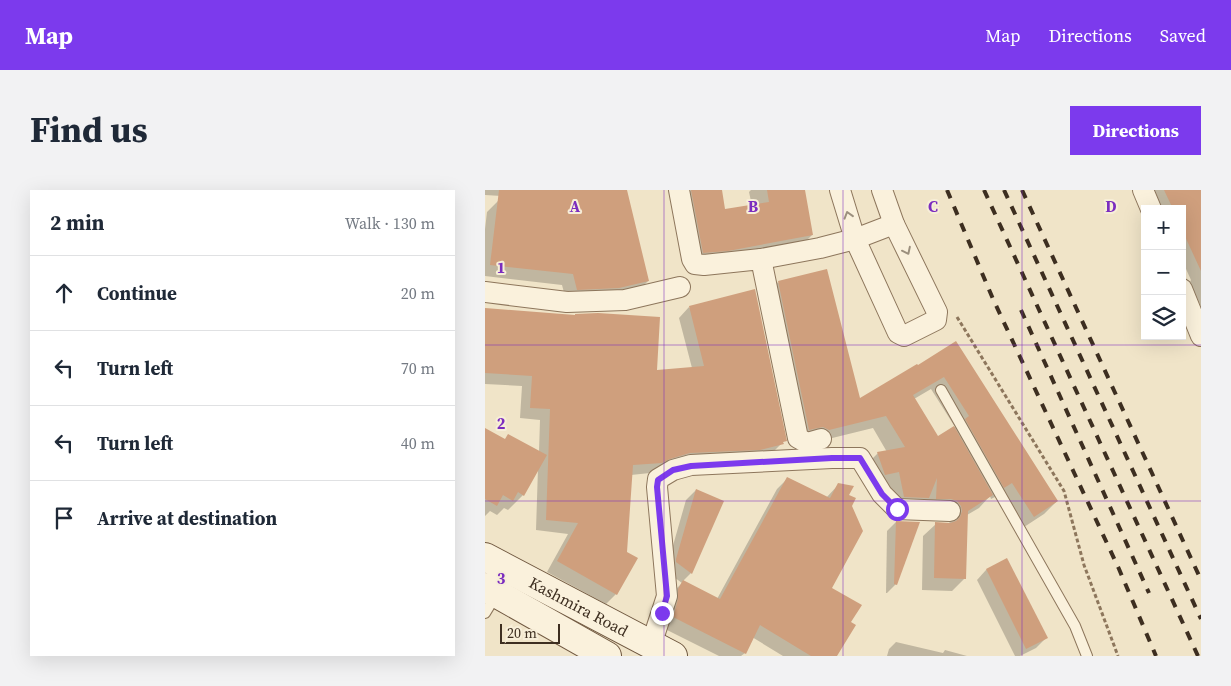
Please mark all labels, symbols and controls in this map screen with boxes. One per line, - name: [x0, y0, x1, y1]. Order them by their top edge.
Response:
- text: Map: [25, 19, 73, 52]
- text: Map: [985, 23, 1021, 48]
- text: Directions: [1049, 23, 1132, 48]
- text: Saved: [1160, 23, 1206, 48]
- text: Find us: [30, 106, 148, 154]
- button: Directions: [1070, 106, 1201, 155]
- text: A: [570, 195, 581, 217]
- text: B: [748, 195, 759, 217]
- text: C: [928, 195, 938, 217]
- text: D: [1105, 195, 1117, 217]
- map controls: [1141, 205, 1186, 340]
- button: +: [1141, 205, 1186, 250]
- text: 2 min: [50, 208, 105, 237]
- one-way arrow: [843, 211, 853, 219]
- text: Walk · 130 m: [345, 212, 435, 234]
- one-way arrow: [901, 246, 911, 255]
- button: −: [1141, 250, 1186, 295]
- text: 1: [497, 256, 505, 278]
- icon: ahead: [50, 279, 78, 307]
- text: Continue: [97, 280, 177, 306]
- text: 20 m: [401, 282, 435, 304]
- button: layers: [1141, 295, 1186, 340]
- icon: left: [50, 354, 78, 382]
- text: Turn left: [97, 355, 173, 381]
- text: 70 m: [401, 357, 435, 379]
- text: 2: [497, 412, 506, 434]
- icon: left: [50, 429, 78, 457]
- text: Turn left: [97, 430, 173, 456]
- text: 40 m: [401, 432, 435, 454]
- route start: [886, 498, 909, 521]
- icon: arrive: [50, 504, 78, 532]
- text: Arrive at destination: [97, 505, 277, 531]
- text: 3: [497, 567, 506, 589]
- street label: Kashmira Road: [525, 571, 632, 642]
- route end: [651, 602, 674, 625]
- scale bar: [500, 621, 560, 644]
- text: 20 m: [507, 623, 537, 643]

